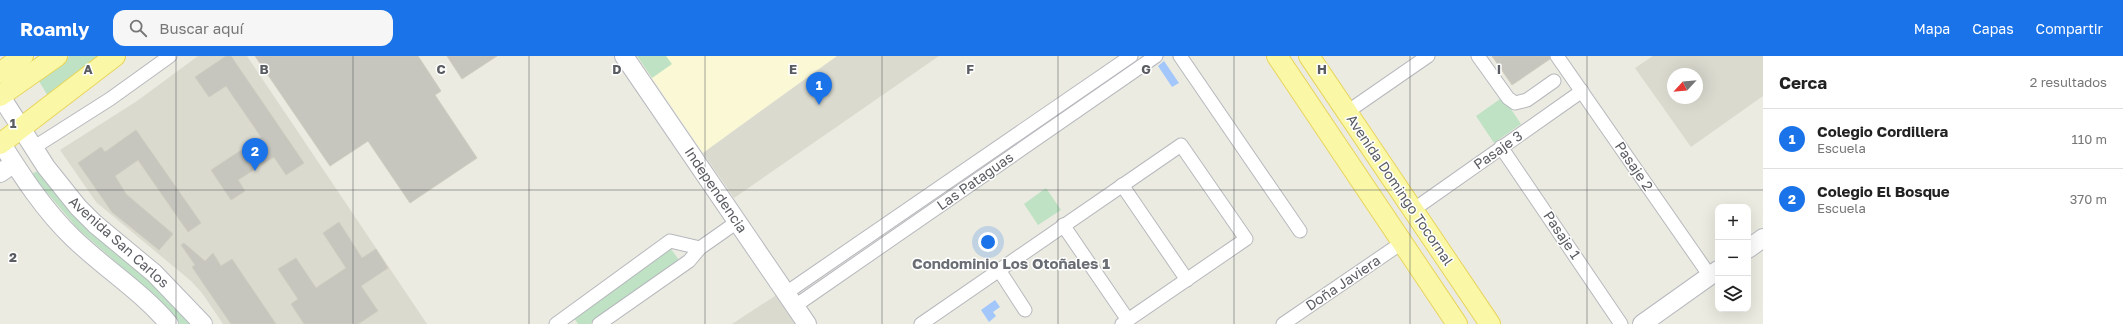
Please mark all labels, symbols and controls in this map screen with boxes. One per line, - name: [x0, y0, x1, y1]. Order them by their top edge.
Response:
- search box: [113, 10, 393, 46]
- text: Roamly: [20, 17, 89, 40]
- icon: search: [127, 17, 149, 39]
- text: Buscar aquí: [159, 19, 243, 37]
- text: Mapa: [1914, 20, 1950, 37]
- text: Capas: [1972, 20, 2014, 37]
- text: Compartir: [2036, 20, 2103, 37]
- text: A: [83, 61, 93, 77]
- text: B: [259, 61, 269, 77]
- text: C: [436, 61, 446, 77]
- text: D: [612, 61, 622, 77]
- text: E: [789, 61, 797, 77]
- text: F: [966, 61, 974, 77]
- text: G: [1141, 61, 1151, 77]
- text: H: [1317, 61, 1327, 77]
- text: I: [1497, 61, 1501, 77]
- north arrow: [1667, 68, 1703, 104]
- pin: 1: [806, 72, 832, 105]
- text: Cerca: [1779, 72, 1827, 93]
- text: 2 resultados: [2030, 74, 2107, 90]
- street label: Avenida Domingo Tocornal: [1343, 111, 1457, 268]
- text: 1: [10, 115, 17, 131]
- text: Colegio Cordillera: [1817, 122, 1948, 140]
- street label: Pasaje 3: [1470, 127, 1525, 173]
- text: 1: [1789, 131, 1795, 147]
- text: 110 m: [2072, 131, 2107, 147]
- pin: 2: [242, 138, 268, 171]
- street label: Pasaje 2: [1612, 138, 1657, 194]
- text: Escuela: [1817, 140, 1866, 156]
- street label: Independencia: [681, 144, 751, 236]
- street label: Las Pataguas: [933, 148, 1016, 213]
- text: Colegio El Bosque: [1817, 182, 1950, 200]
- text: 2: [1788, 191, 1796, 207]
- text: 370 m: [2070, 191, 2107, 207]
- street label: Avenida San Carlos: [66, 192, 173, 291]
- text: Escuela: [1817, 200, 1866, 216]
- map controls: [1715, 204, 1751, 312]
- button: +: [1715, 204, 1751, 240]
- street label: Pasaje 1: [1540, 207, 1585, 262]
- your location: [978, 232, 998, 252]
- button: −: [1715, 240, 1751, 276]
- text: 2: [9, 249, 17, 265]
- street label: Doña Javiera: [1302, 251, 1383, 314]
- district label: Condominio Los Otoñales 1: [912, 254, 1110, 272]
- button: layers: [1715, 276, 1751, 312]

